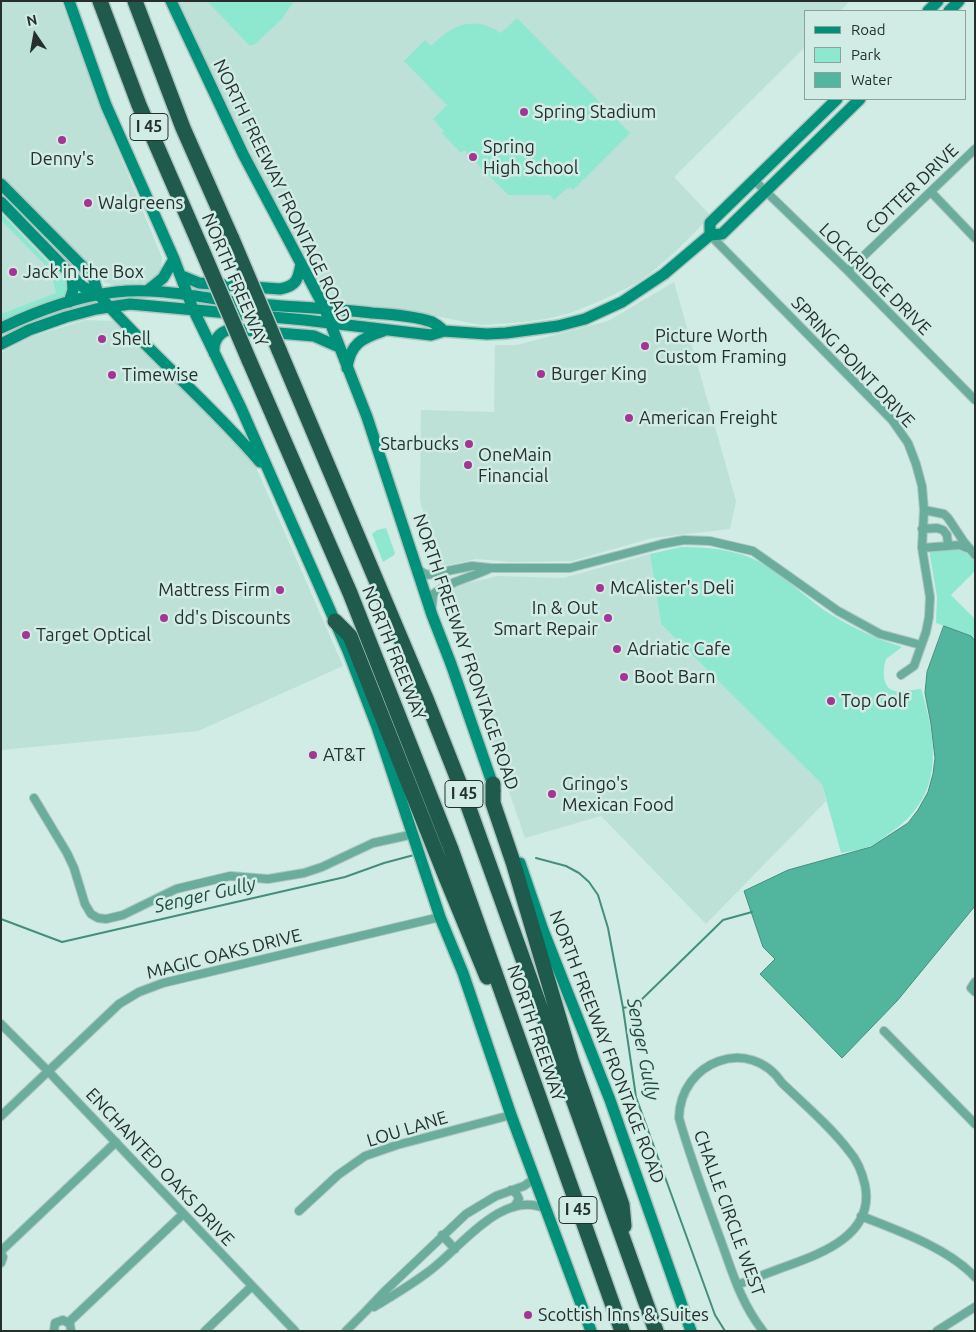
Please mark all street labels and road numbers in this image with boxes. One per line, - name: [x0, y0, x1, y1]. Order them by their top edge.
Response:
- street label: NORTH FREEWAY FRONTAGE ROAD: [209, 56, 355, 326]
- road number: I 45: [130, 114, 168, 140]
- street label: COTTER DRIVE: [861, 139, 963, 239]
- street label: NORTH FREEWAY: [197, 210, 273, 350]
- street label: LOCKRIDGE DRIVE: [815, 219, 935, 339]
- street label: SPRING POINT DRIVE: [787, 292, 919, 432]
- street label: NORTH FREEWAY FRONTAGE ROAD: [408, 511, 524, 793]
- street label: NORTH FREEWAY: [357, 583, 431, 723]
- road number: I 45: [445, 781, 483, 808]
- street label: NORTH FREEWAY FRONTAGE ROAD: [545, 907, 669, 1187]
- street label: MAGIC OAKS DRIVE: [144, 924, 304, 984]
- street label: NORTH FREEWAY: [503, 962, 569, 1104]
- street label: ENCHANTED OAKS DRIVE: [81, 1084, 239, 1250]
- street label: LOU LANE: [364, 1106, 450, 1152]
- street label: CHALLE CIRCLE WEST: [689, 1127, 769, 1299]
- road number: I 45: [559, 1196, 597, 1224]

